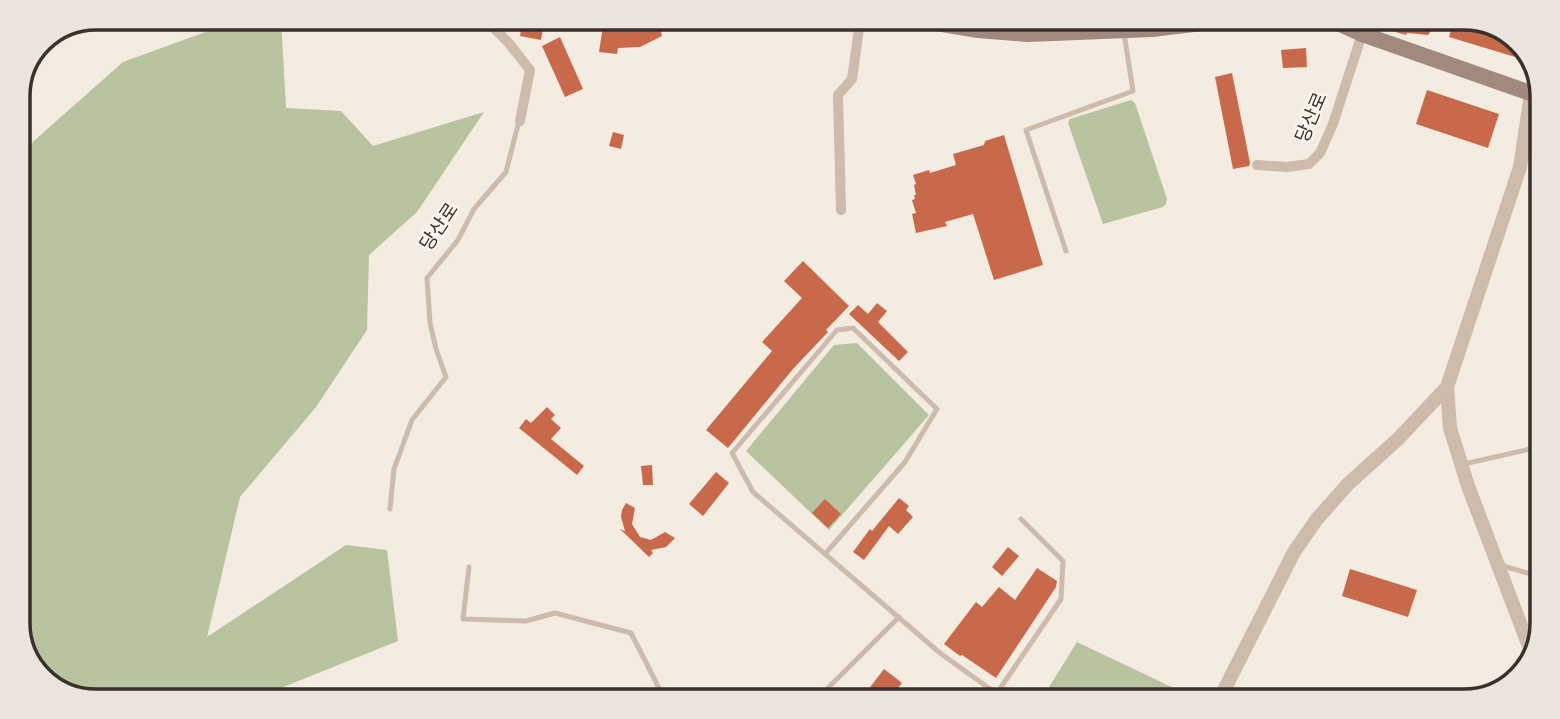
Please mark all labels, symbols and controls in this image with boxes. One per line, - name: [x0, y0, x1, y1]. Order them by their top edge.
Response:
- street label: 당산로: [1286, 87, 1334, 147]
- street label: 당산로: [411, 196, 465, 256]

